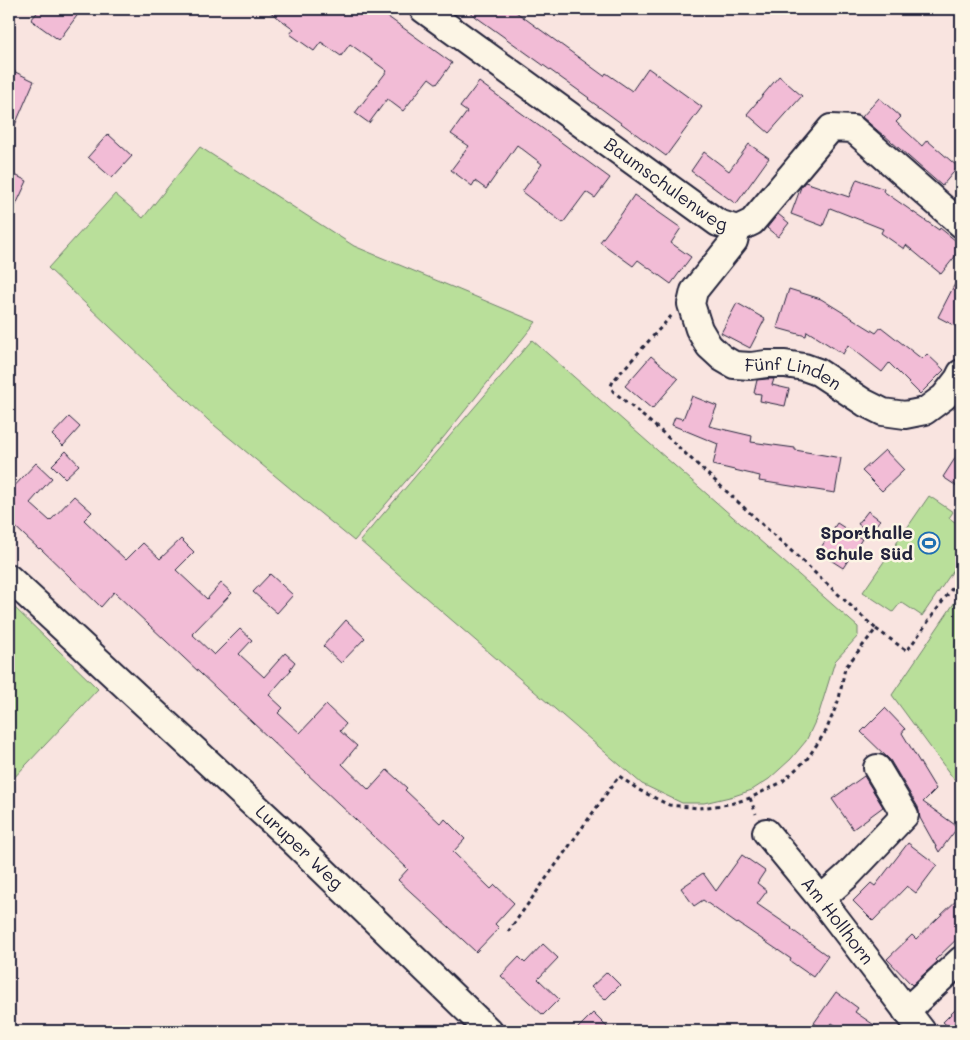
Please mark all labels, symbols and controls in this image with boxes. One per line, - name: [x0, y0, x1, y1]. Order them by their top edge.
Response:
- street label: Baumschulenweg: [600, 131, 731, 236]
- street label: Fünf Linden: [744, 351, 846, 395]
- place label: Sporthalle Schule Süd: [815, 520, 913, 565]
- sports icon: Sporthalle Schule Süd: [917, 531, 941, 555]
- street label: Luruper Weg: [251, 799, 349, 894]
- street label: Am Hollhorn: [796, 871, 880, 969]

